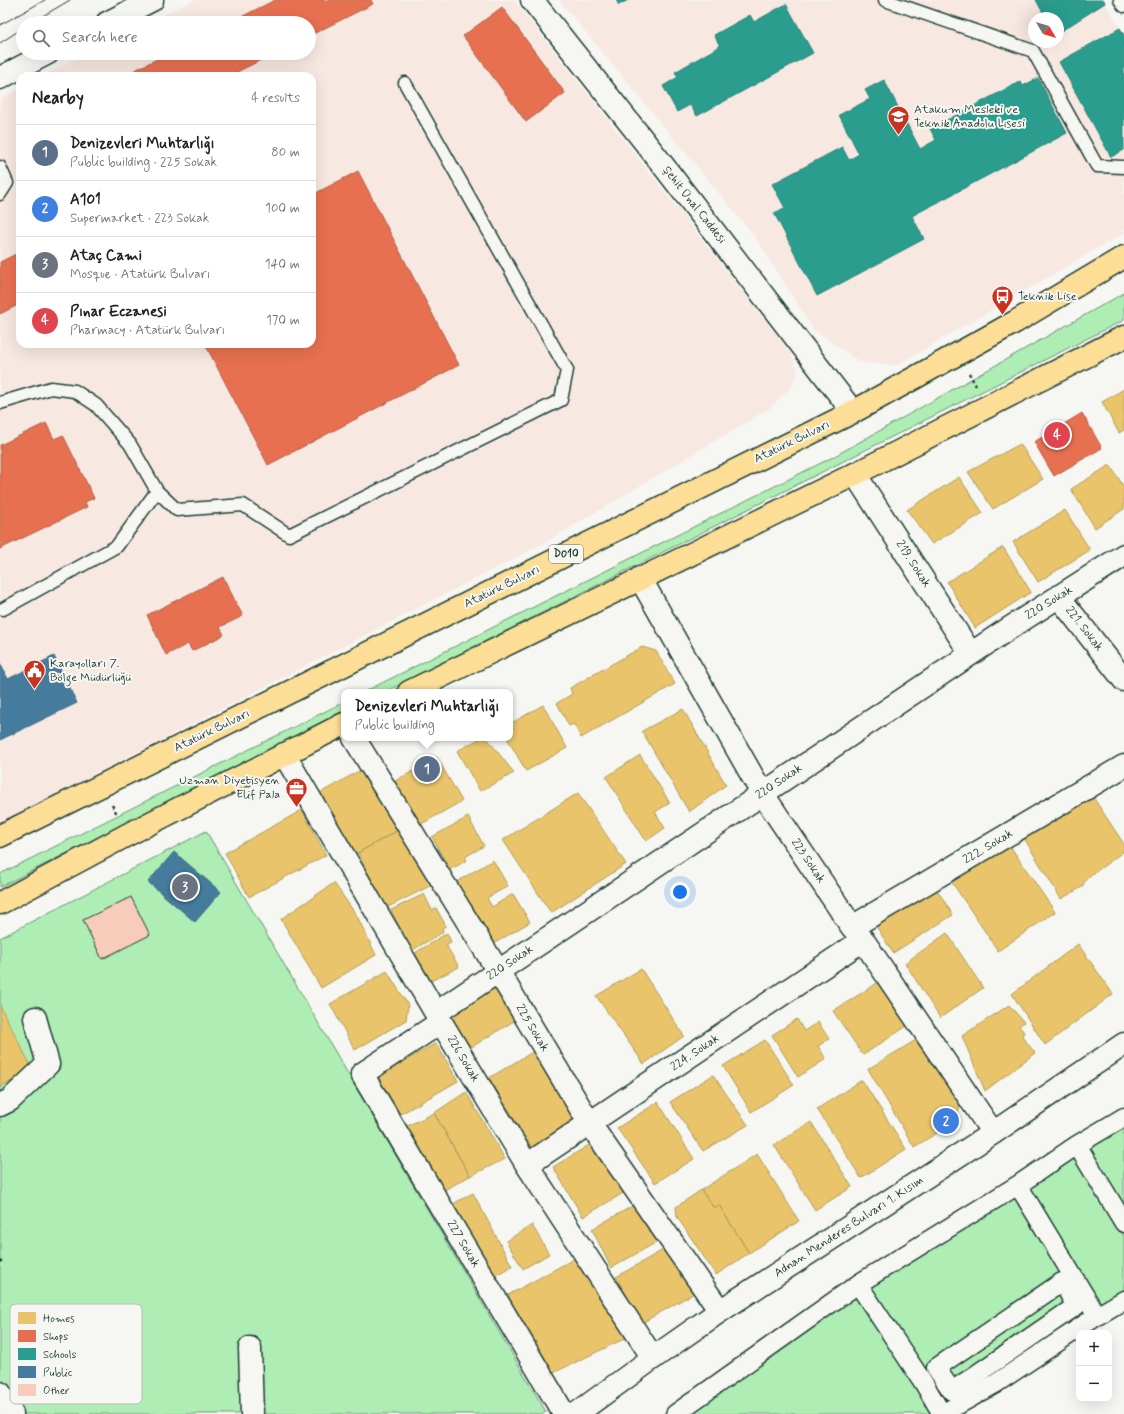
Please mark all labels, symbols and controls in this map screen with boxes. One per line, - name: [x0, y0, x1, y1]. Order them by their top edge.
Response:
- north arrow: [1028, 12, 1064, 48]
- search box: [16, 16, 316, 60]
- icon: search: [30, 27, 52, 49]
- text: Search here: [62, 28, 138, 48]
- text: Nearby: [32, 87, 84, 109]
- text: 4 results: [251, 90, 300, 107]
- place label: Atakum Mesleki ve Teknik Anadolu Lisesi: [914, 102, 1025, 132]
- school or university icon: Atakum Mesleki ve Teknik Anadolu Lisesi: [886, 104, 912, 137]
- text: Denizevleri Muhtarlığı: [70, 134, 215, 154]
- text: 1: [42, 144, 48, 161]
- text: 80 m: [271, 144, 300, 161]
- text: Public building · 225 Sokak: [70, 154, 217, 171]
- street label: Şehit Ünal Caddesi: [659, 163, 730, 247]
- text: A101: [70, 190, 101, 210]
- text: 2: [42, 200, 48, 217]
- text: 100 m: [265, 200, 300, 217]
- text: Supermarket · 223 Sokak: [70, 210, 209, 227]
- text: Ataç Cami: [70, 246, 142, 266]
- text: 3: [42, 256, 48, 273]
- text: 140 m: [265, 256, 300, 273]
- text: Mosque · Atatürk Bulvarı: [70, 266, 210, 283]
- bus stop icon: Teknik Lise: [989, 284, 1015, 317]
- place label: Teknik Lise: [1018, 289, 1077, 305]
- text: Pınar Eczanesi: [70, 302, 167, 322]
- text: 4: [41, 312, 49, 329]
- text: 170 m: [266, 312, 300, 329]
- text: Pharmacy · Atatürk Bulvarı: [70, 322, 225, 339]
- street label: Atatürk Bulvarı: [751, 417, 833, 467]
- pin: 4: [1044, 420, 1070, 450]
- street label: 219. Sokak: [892, 537, 934, 591]
- road number: D010: [549, 545, 583, 563]
- street label: Atatürk Bulvarı: [461, 562, 543, 612]
- street label: 220 Sokak: [1022, 582, 1076, 624]
- street label: 221. Sokak: [1061, 603, 1107, 655]
- place label: Karayolları 7. Bölge Müdürlüğü: [50, 656, 132, 687]
- public building icon: Karayolları 7. Bölge Müdürlüğü: [22, 658, 48, 691]
- popup: [341, 689, 513, 741]
- text: Denizevleri Muhtarlığı: [355, 697, 499, 717]
- street label: Atatürk Bulvarı: [171, 706, 253, 756]
- text: Public building: [355, 717, 435, 734]
- pin: 1: [414, 754, 440, 784]
- street label: 220 Sokak: [753, 761, 805, 803]
- place label: Uzman Diyetisyen Elif Pala: [179, 773, 281, 803]
- office icon: Uzman Diyetisyen Elif Pala: [283, 775, 309, 808]
- street label: 222. Sokak: [960, 826, 1016, 868]
- street label: 223 Sokak: [787, 836, 829, 887]
- pin: 3: [172, 872, 198, 902]
- your location: [670, 882, 690, 902]
- street label: 220 Sokak: [484, 942, 536, 984]
- street label: 225 Sokak: [512, 1001, 552, 1055]
- street label: 224. Sokak: [668, 1031, 722, 1075]
- street label: 226 Sokak: [443, 1033, 483, 1085]
- pin: 2: [933, 1106, 959, 1136]
- street label: Adnan Menderes Bulvarı 1. Kısım: [771, 1173, 927, 1281]
- street label: 227 Sokak: [443, 1217, 483, 1271]
- legend: [10, 1304, 142, 1404]
- text: Homes: [43, 1312, 75, 1326]
- text: Shops: [43, 1330, 68, 1344]
- map controls: [1076, 1330, 1112, 1402]
- button: +: [1076, 1330, 1112, 1366]
- text: Schools: [43, 1348, 77, 1362]
- text: Public: [43, 1366, 73, 1380]
- button: −: [1076, 1366, 1112, 1402]
- text: Other: [43, 1384, 70, 1398]

